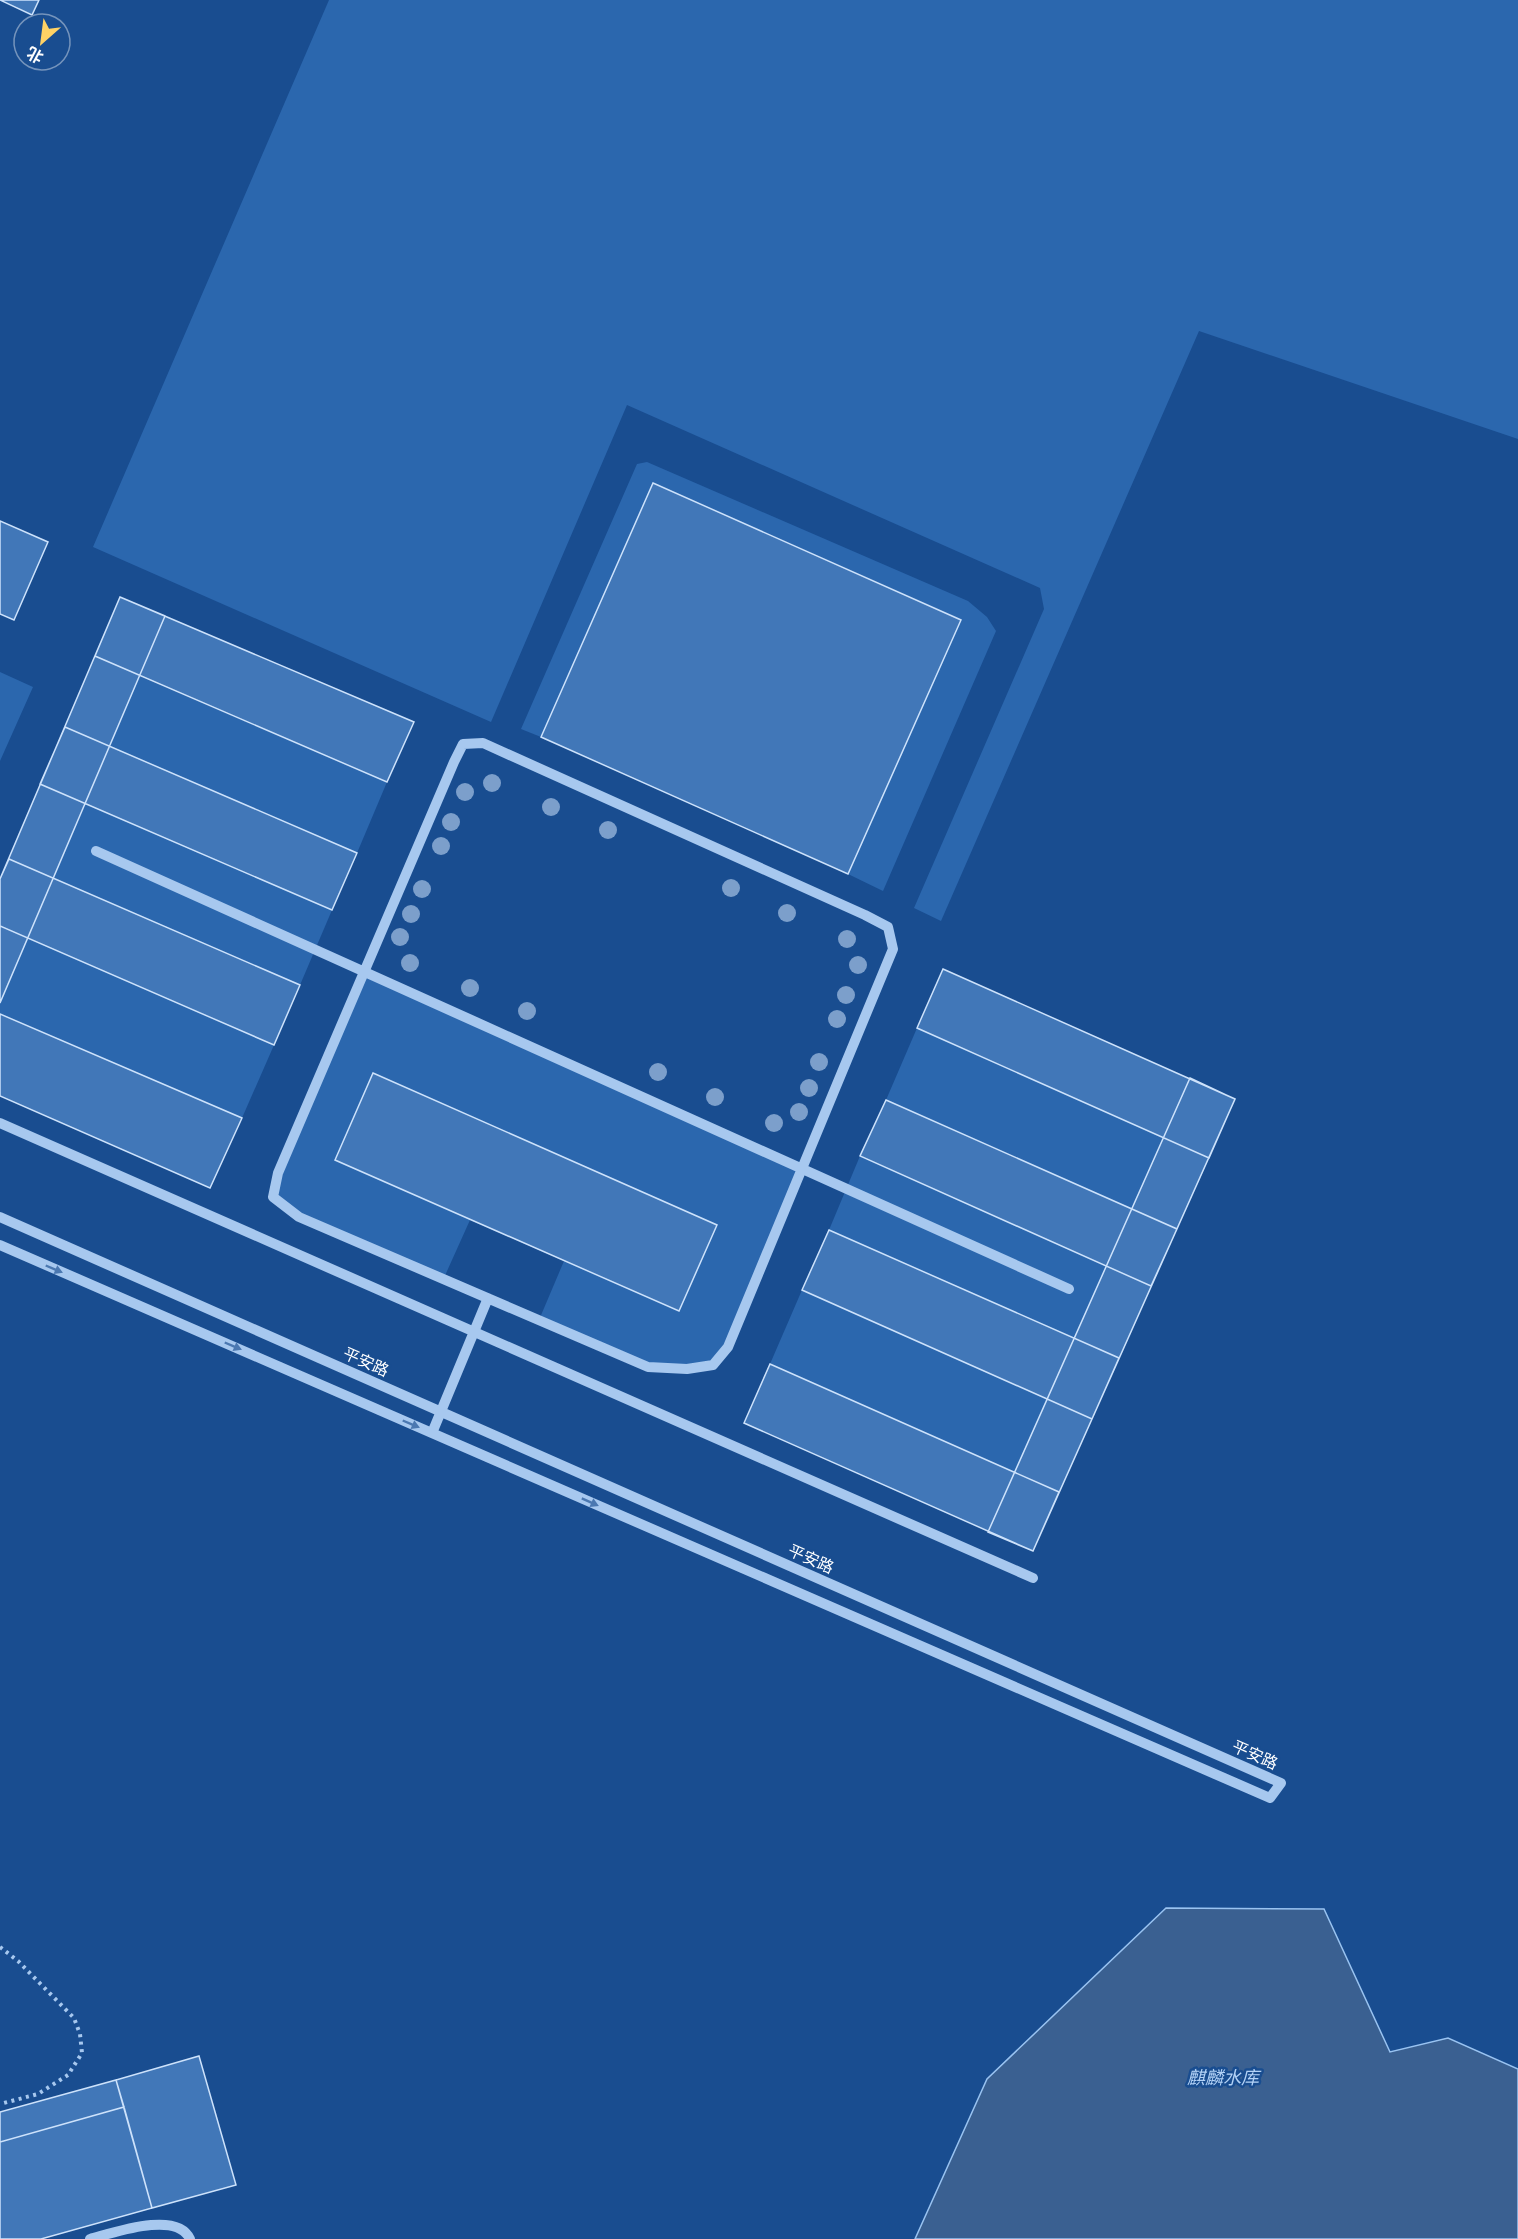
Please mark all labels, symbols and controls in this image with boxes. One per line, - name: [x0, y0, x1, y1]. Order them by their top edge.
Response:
- north arrow: [12, 12, 72, 72]
- text: 北: [24, 43, 47, 67]
- one-way arrow: [45, 1264, 63, 1274]
- one-way arrow: [224, 1342, 241, 1351]
- street label: 平安路: [340, 1344, 392, 1380]
- one-way arrow: [403, 1419, 421, 1429]
- one-way arrow: [582, 1497, 600, 1507]
- street label: 平安路: [785, 1541, 837, 1577]
- street label: 平安路: [1229, 1737, 1281, 1773]
- water label: 麒麟水库: [1187, 2067, 1262, 2088]

